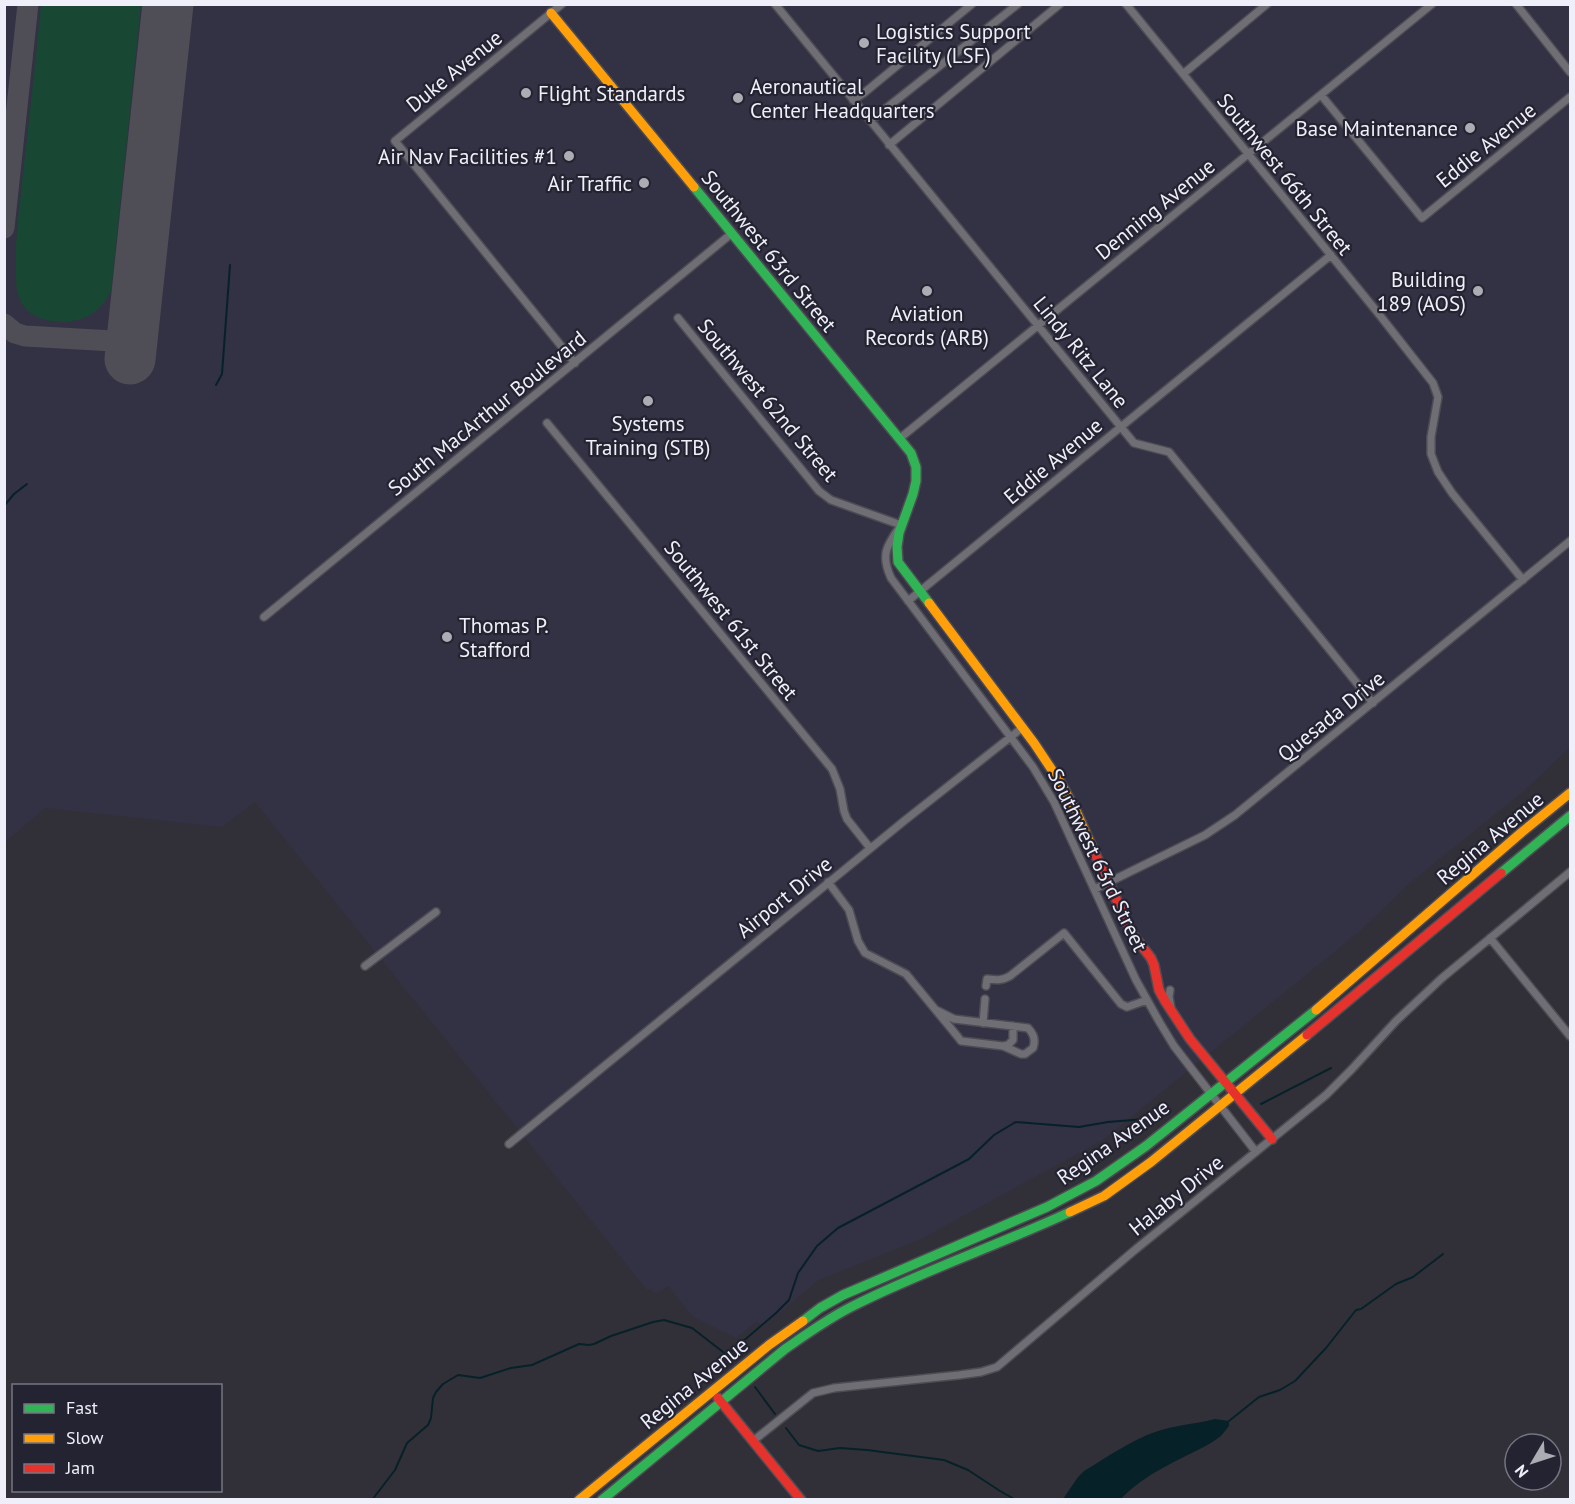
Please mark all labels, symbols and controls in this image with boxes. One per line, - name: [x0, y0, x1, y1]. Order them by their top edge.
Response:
- place label: Logistics Support Facility (LSF): [876, 18, 1031, 69]
- street label: Duke Avenue: [400, 24, 508, 118]
- marker: Logistics Support Facility (LSF): [857, 36, 871, 50]
- place label: Aeronautical Center Headquarters: [750, 73, 935, 124]
- place label: Flight Standards: [538, 80, 685, 107]
- marker: Flight Standards: [519, 86, 533, 100]
- street label: Southwest 66th Street: [1211, 88, 1359, 260]
- marker: Aeronautical Center Headquarters: [731, 91, 745, 105]
- street label: Eddie Avenue: [1431, 97, 1541, 193]
- place label: Base Maintenance: [1295, 115, 1458, 142]
- marker: Base Maintenance: [1463, 121, 1477, 135]
- place label: Air Nav Facilities #1: [378, 143, 557, 170]
- marker: Air Nav Facilities #1: [562, 149, 576, 163]
- street label: Denning Avenue: [1090, 152, 1220, 266]
- street label: Southwest 63rd Street: [695, 165, 843, 337]
- place label: Air Traffic: [547, 170, 632, 197]
- marker: Air Traffic: [637, 176, 651, 190]
- place label: Building 189 (AOS): [1377, 266, 1466, 317]
- marker: Aviation Records (ARB): [920, 284, 934, 298]
- marker: Building 189 (AOS): [1471, 284, 1485, 298]
- street label: Lindy Ritz Lane: [1028, 290, 1134, 414]
- place label: Aviation Records (ARB): [865, 300, 989, 351]
- street label: Southwest 62nd Street: [692, 313, 844, 487]
- street label: South MacArthur Boulevard: [382, 325, 592, 501]
- marker: Systems Training (STB): [641, 394, 655, 408]
- place label: Systems Training (STB): [586, 410, 710, 461]
- street label: Eddie Avenue: [998, 412, 1108, 510]
- street label: Southwest 61st Street: [658, 535, 804, 705]
- place label: Thomas P. Stafford: [459, 612, 549, 663]
- marker: Thomas P. Stafford: [440, 630, 454, 644]
- street label: Quesada Drive: [1272, 665, 1390, 767]
- street label: Southwest 63rd Street: [1042, 764, 1154, 956]
- street label: Regina Avenue: [1431, 785, 1549, 891]
- street label: Airport Drive: [731, 850, 837, 944]
- street label: Regina Avenue: [1051, 1093, 1175, 1191]
- street label: Halaby Drive: [1123, 1149, 1229, 1241]
- street label: Regina Avenue: [635, 1331, 753, 1435]
- legend: [12, 1384, 222, 1492]
- text: Fast: [66, 1396, 98, 1419]
- text: Slow: [66, 1426, 104, 1449]
- north arrow: [1503, 1432, 1563, 1492]
- text: Jam: [65, 1456, 95, 1479]
- text: N: [1510, 1461, 1532, 1482]

